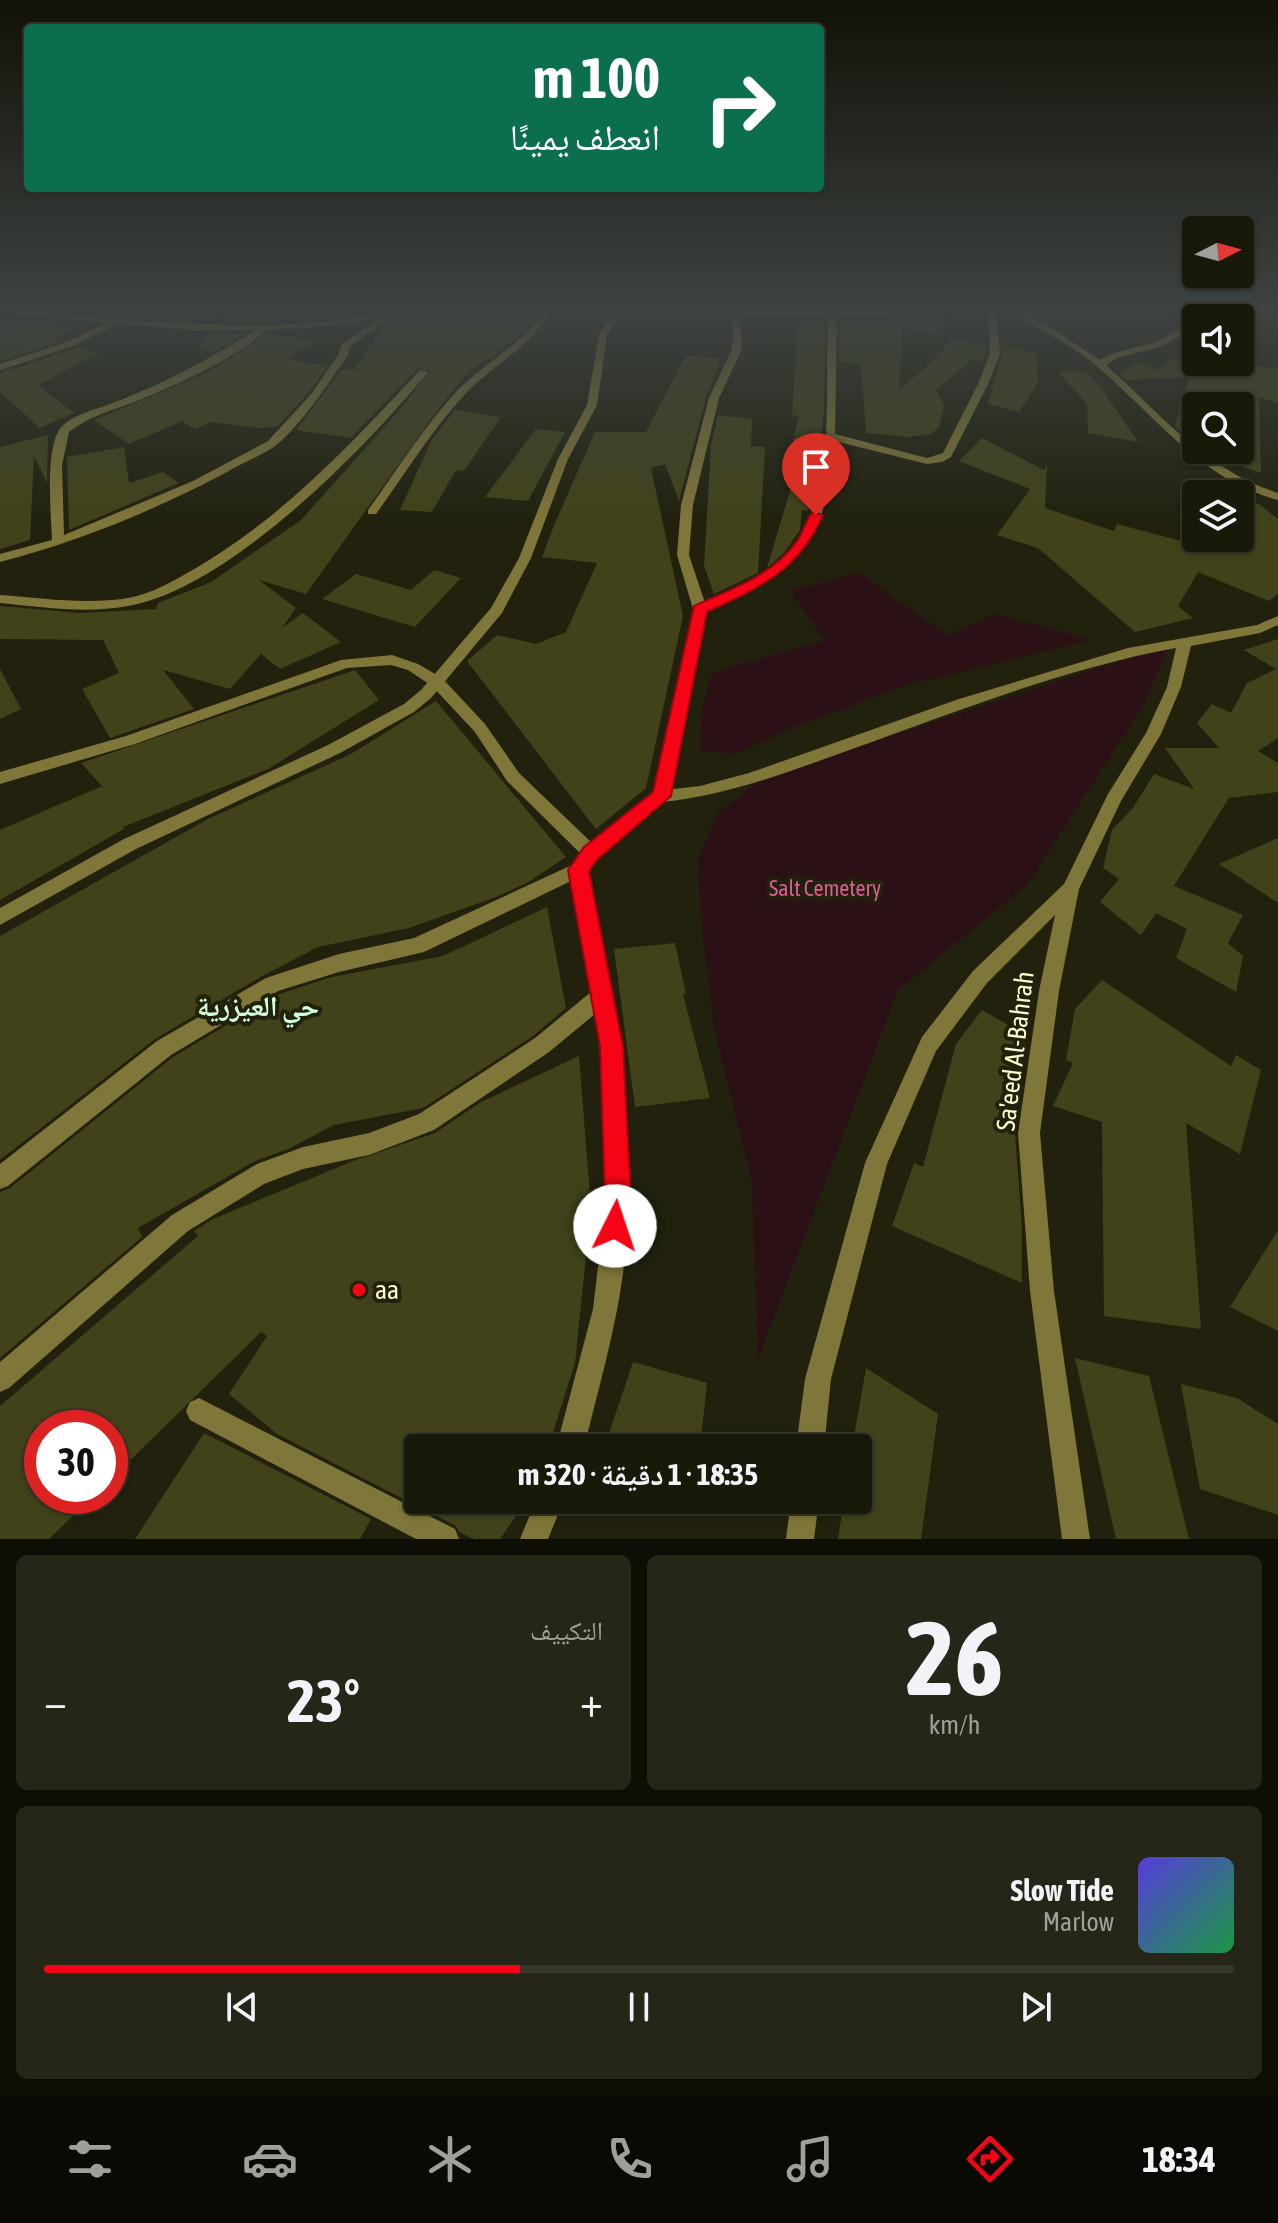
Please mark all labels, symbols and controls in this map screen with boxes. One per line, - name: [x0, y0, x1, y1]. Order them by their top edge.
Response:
- text: 100 m: [533, 46, 660, 110]
- icon: right: [688, 56, 792, 160]
- text: انعطف يمينًا: [510, 116, 660, 158]
- north arrow: [1182, 216, 1254, 288]
- map controls: [1182, 216, 1254, 552]
- button: sound: [1182, 304, 1254, 376]
- button: search: [1182, 392, 1254, 464]
- pin: [782, 433, 850, 515]
- icon: arrive: [794, 445, 838, 489]
- button: layers: [1182, 480, 1254, 552]
- park label: Salt Cemetery: [769, 875, 881, 901]
- street label: Sa'eed Al-Bahrah: [990, 970, 1040, 1132]
- district label: حي العيزرية: [197, 990, 319, 1029]
- position arrow: [573, 1184, 657, 1268]
- place label: aa: [375, 1275, 399, 1305]
- marker: aa: [350, 1281, 368, 1299]
- speed limit sign: 30: [24, 1410, 128, 1514]
- text: 18:35 · 1 دقيقة · 320 m: [518, 1457, 758, 1491]
- text: 26: [906, 1598, 1003, 1717]
- text: التكييف: [530, 1616, 603, 1646]
- text: 23°: [287, 1666, 360, 1735]
- text: −: [44, 1676, 67, 1726]
- text: +: [580, 1676, 603, 1726]
- text: km/h: [929, 1710, 980, 1740]
- text: Slow Tide: [1011, 1873, 1114, 1907]
- text: Marlow: [1043, 1907, 1114, 1937]
- icon: previous: [220, 1985, 264, 2029]
- icon: pause: [617, 1985, 661, 2029]
- icon: next: [1014, 1985, 1058, 2029]
- icon: filters: [62, 2131, 118, 2187]
- icon: car: [242, 2131, 298, 2187]
- icon: climate: [422, 2131, 478, 2187]
- icon: phone: [602, 2131, 658, 2187]
- icon: music: [782, 2131, 838, 2187]
- icon: directions: [962, 2131, 1018, 2187]
- text: 18:34: [1142, 2138, 1216, 2180]

